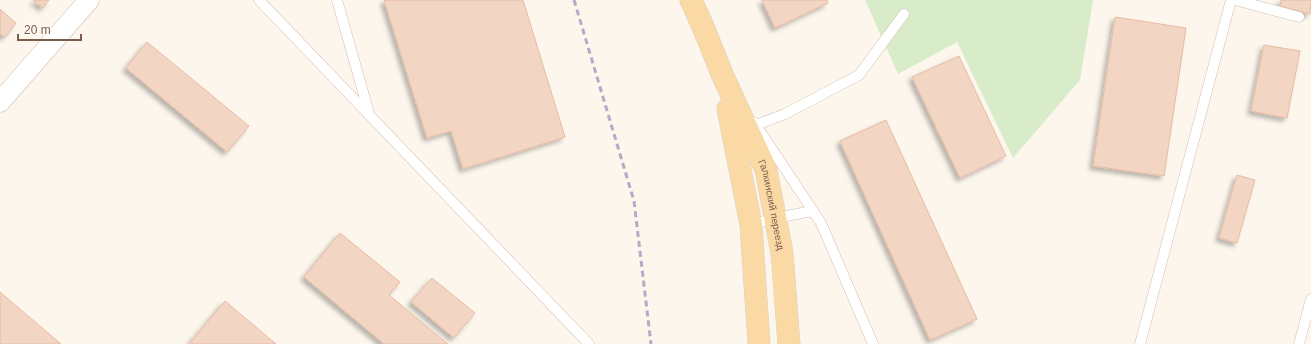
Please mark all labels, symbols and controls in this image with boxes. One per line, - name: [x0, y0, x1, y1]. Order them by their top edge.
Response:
- scale bar: [18, 16, 81, 42]
- text: 20 m: [24, 23, 51, 37]
- street label: Галкинский переезд: [756, 157, 787, 251]

